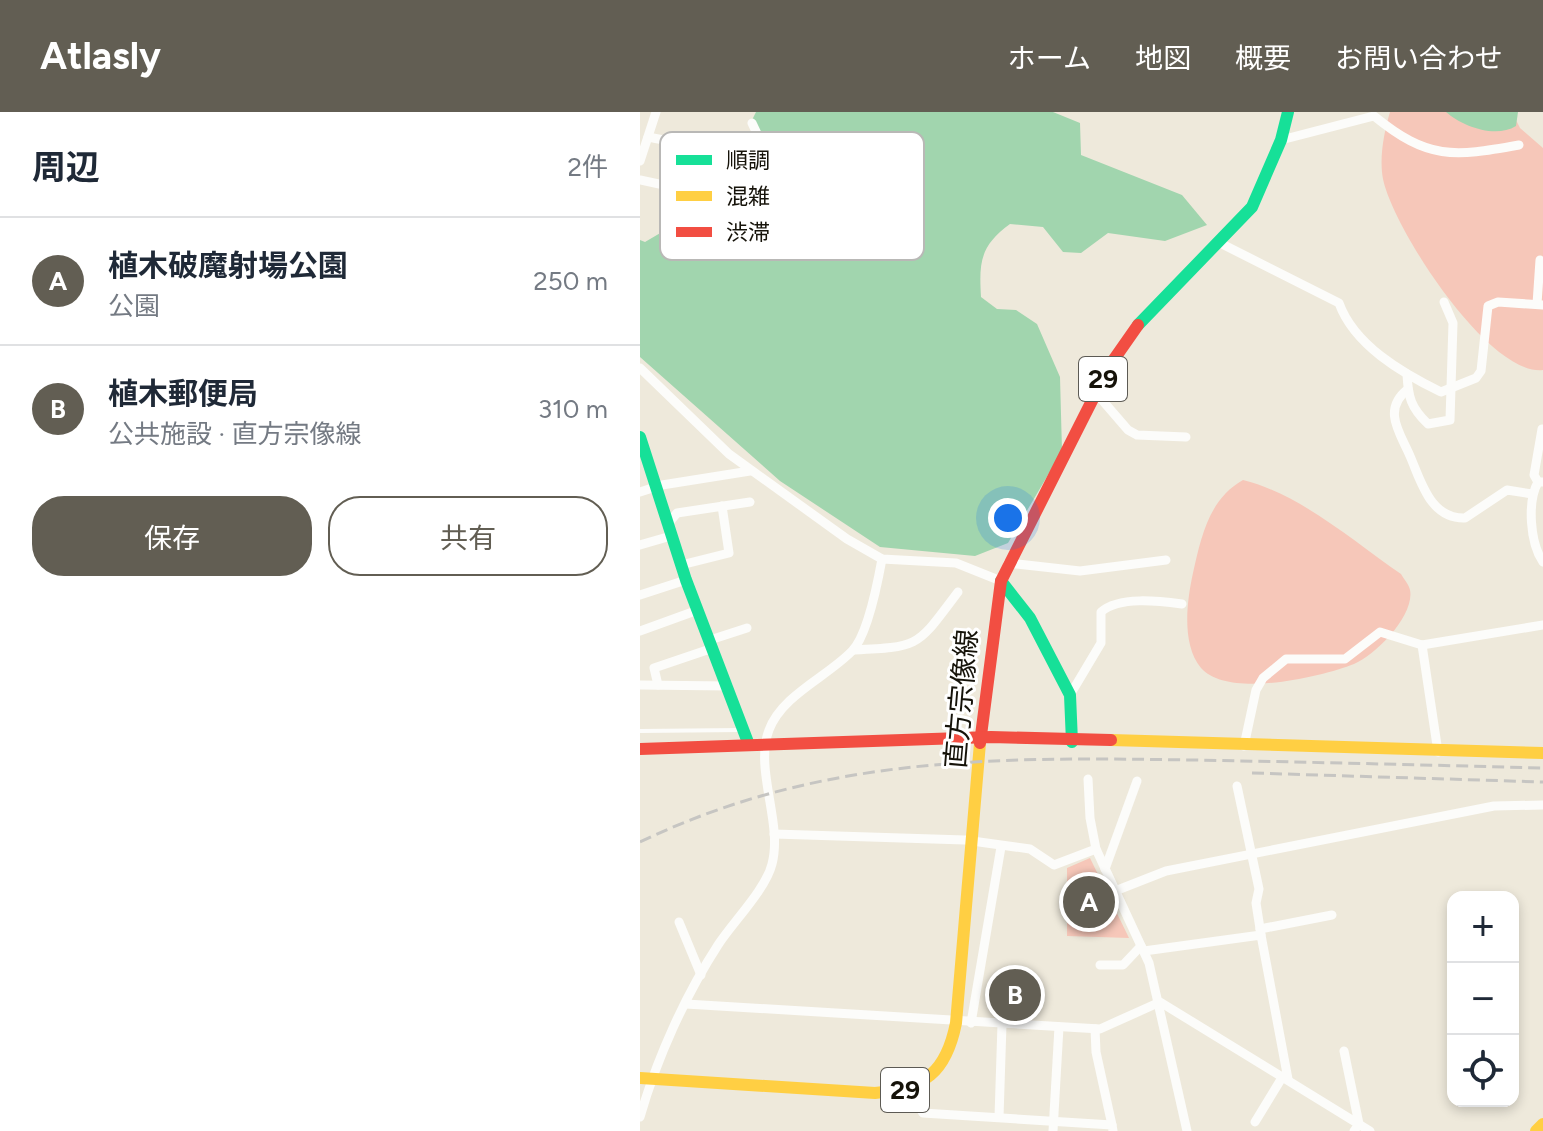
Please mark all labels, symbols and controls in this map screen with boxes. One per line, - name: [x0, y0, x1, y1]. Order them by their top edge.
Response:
- text: Atlasly: [40, 33, 161, 79]
- text: ホーム: [1008, 41, 1091, 75]
- text: 地図: [1135, 41, 1191, 75]
- text: 概要: [1235, 41, 1291, 75]
- text: お問い合わせ: [1335, 41, 1503, 75]
- legend: [660, 132, 924, 260]
- text: 周辺: [32, 147, 100, 188]
- text: 順調: [726, 147, 770, 174]
- text: 2件: [567, 151, 608, 183]
- text: 混雑: [726, 183, 770, 210]
- text: 渋滞: [726, 219, 770, 246]
- text: 植木破魔射場公園: [108, 247, 348, 284]
- text: A: [49, 265, 67, 297]
- text: 250 m: [533, 265, 608, 297]
- text: 公園: [108, 290, 160, 322]
- road number: 29: [1079, 357, 1127, 401]
- text: 植木郵便局: [108, 375, 258, 412]
- text: B: [50, 393, 66, 425]
- text: 310 m: [538, 393, 608, 425]
- text: 公共施設 · 直方宗像線: [108, 418, 361, 450]
- button: 保存: [32, 496, 312, 576]
- button: 共有: [328, 496, 608, 576]
- your location: [988, 498, 1028, 538]
- street label: 直方宗像線: [938, 628, 984, 770]
- pin: A: [1063, 872, 1115, 932]
- map controls: [1447, 891, 1519, 1107]
- button: +: [1447, 891, 1519, 963]
- button: −: [1447, 963, 1519, 1035]
- pin: B: [989, 965, 1041, 1025]
- button: locate: [1447, 1035, 1519, 1107]
- road number: 29: [881, 1068, 929, 1112]

